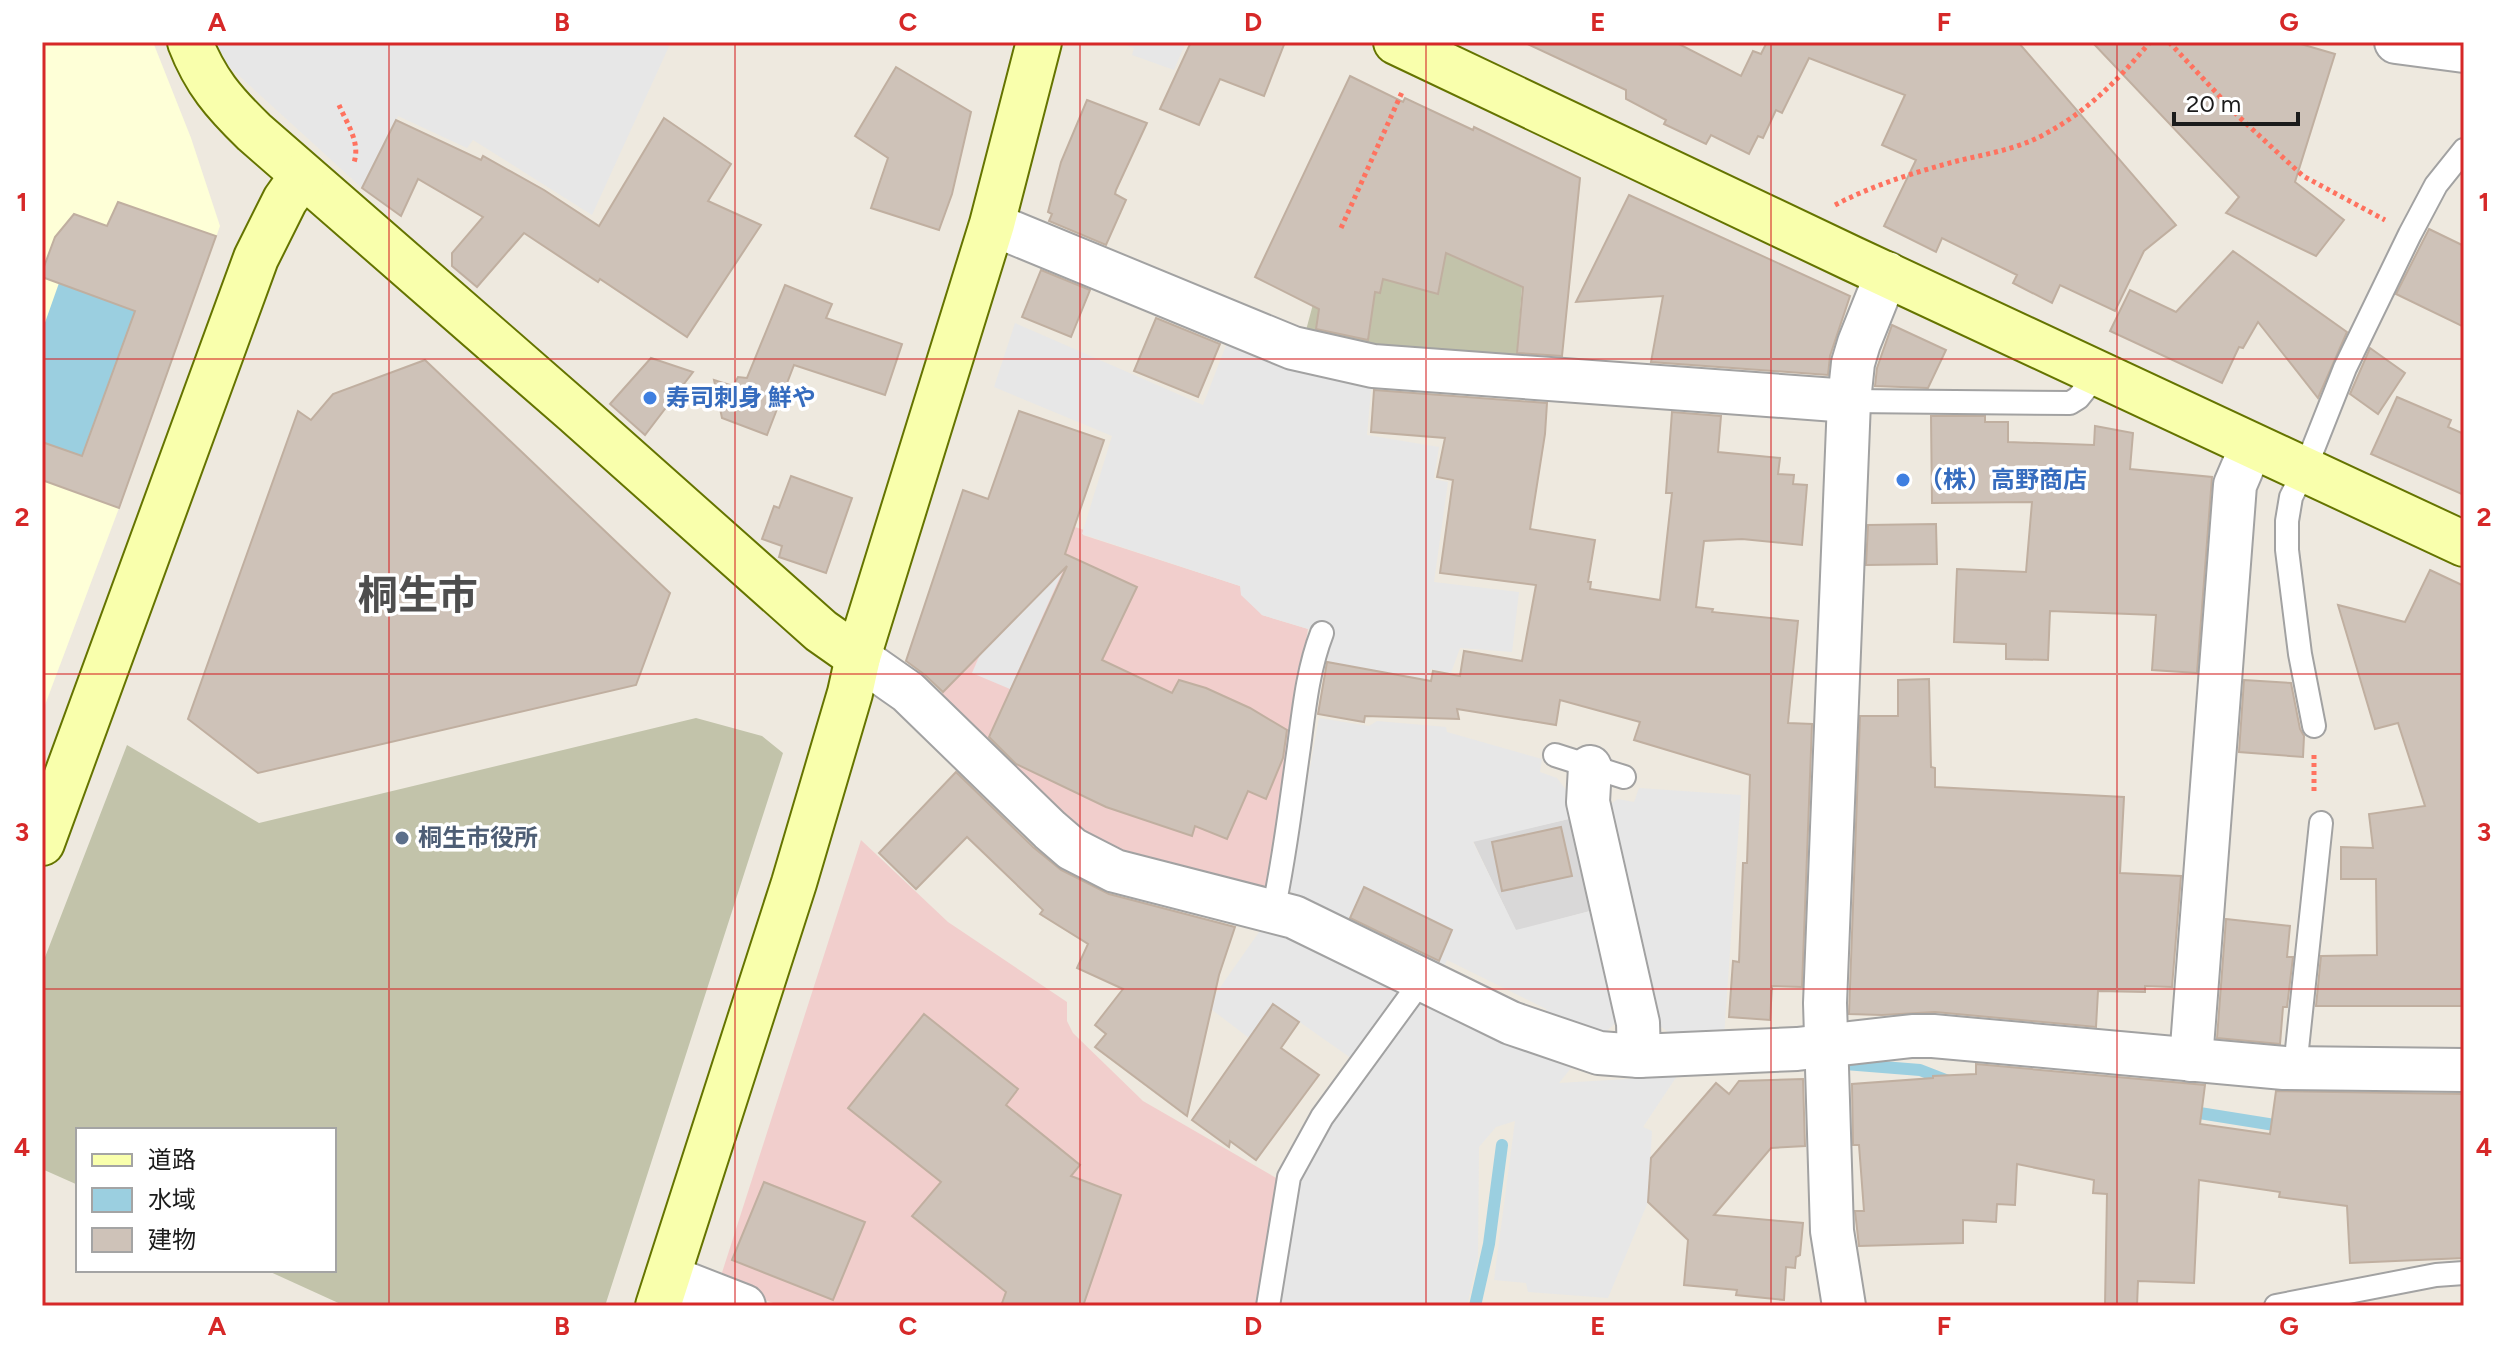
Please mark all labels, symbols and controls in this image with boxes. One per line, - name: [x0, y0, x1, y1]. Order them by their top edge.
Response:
- text: A: [208, 6, 227, 38]
- text: B: [554, 6, 570, 38]
- text: C: [899, 6, 918, 38]
- text: D: [1244, 6, 1262, 38]
- text: E: [1590, 6, 1606, 38]
- text: F: [1937, 6, 1951, 38]
- text: G: [2279, 6, 2299, 38]
- scale bar: [2174, 76, 2298, 126]
- text: 20 m: [2186, 89, 2241, 118]
- text: 1: [17, 186, 27, 218]
- text: 1: [2479, 186, 2489, 218]
- place label: 寿司刺身 鮮や: [666, 383, 816, 412]
- marker: 寿司刺身 鮮や: [641, 389, 659, 407]
- place label: （株）高野商店: [1919, 465, 2087, 494]
- marker: （株）高野商店: [1894, 471, 1912, 489]
- text: 2: [14, 501, 30, 533]
- text: 2: [2476, 501, 2492, 533]
- district label: 桐生市: [358, 571, 478, 619]
- text: 3: [15, 816, 29, 848]
- text: 3: [2477, 816, 2491, 848]
- place label: 桐生市役所: [418, 823, 538, 852]
- marker: 桐生市役所: [393, 829, 411, 847]
- legend: [76, 1128, 336, 1272]
- text: 4: [14, 1131, 30, 1163]
- text: 4: [2476, 1131, 2492, 1163]
- text: 道路: [148, 1145, 196, 1174]
- text: 水域: [148, 1185, 196, 1214]
- text: 建物: [148, 1225, 196, 1254]
- text: A: [208, 1310, 227, 1342]
- text: B: [554, 1310, 570, 1342]
- text: C: [899, 1310, 918, 1342]
- text: D: [1244, 1310, 1262, 1342]
- text: E: [1590, 1310, 1606, 1342]
- text: F: [1937, 1310, 1951, 1342]
- text: G: [2279, 1310, 2299, 1342]

